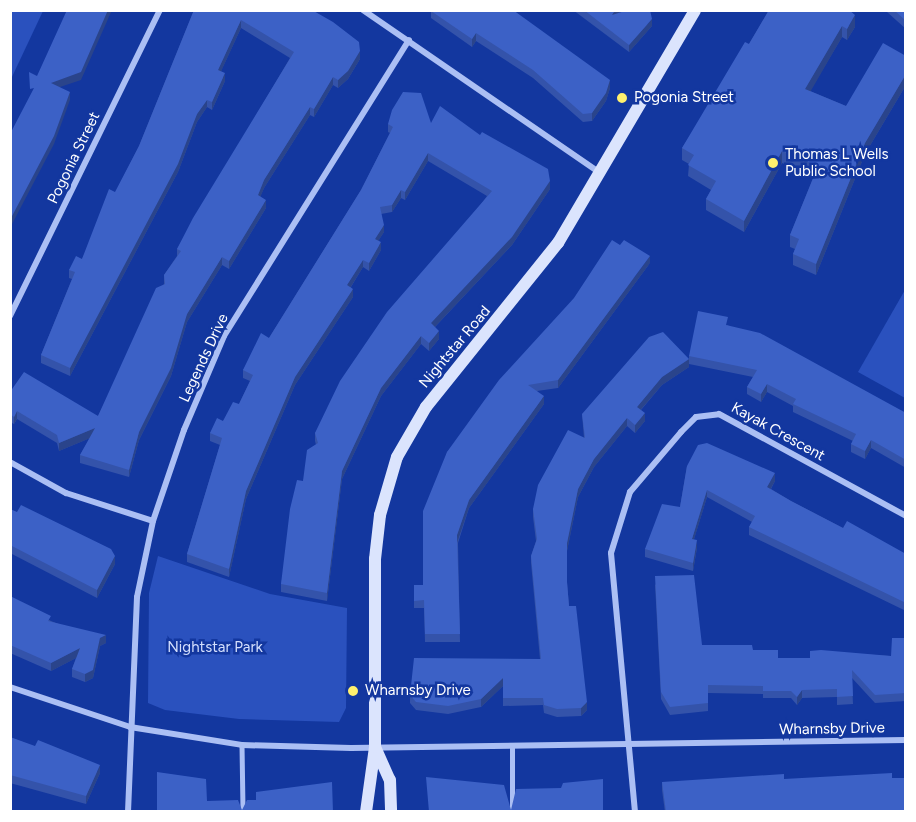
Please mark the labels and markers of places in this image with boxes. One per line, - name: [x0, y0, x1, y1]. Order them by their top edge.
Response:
- place label: Pogonia Street: [634, 89, 734, 107]
- marker: Pogonia Street: [615, 91, 629, 105]
- place label: Thomas L Wells Public School: [785, 145, 889, 180]
- marker: Thomas L Wells Public School: [766, 156, 780, 170]
- place label: Wharnsby Drive: [365, 682, 471, 700]
- marker: Wharnsby Drive: [346, 684, 360, 698]

